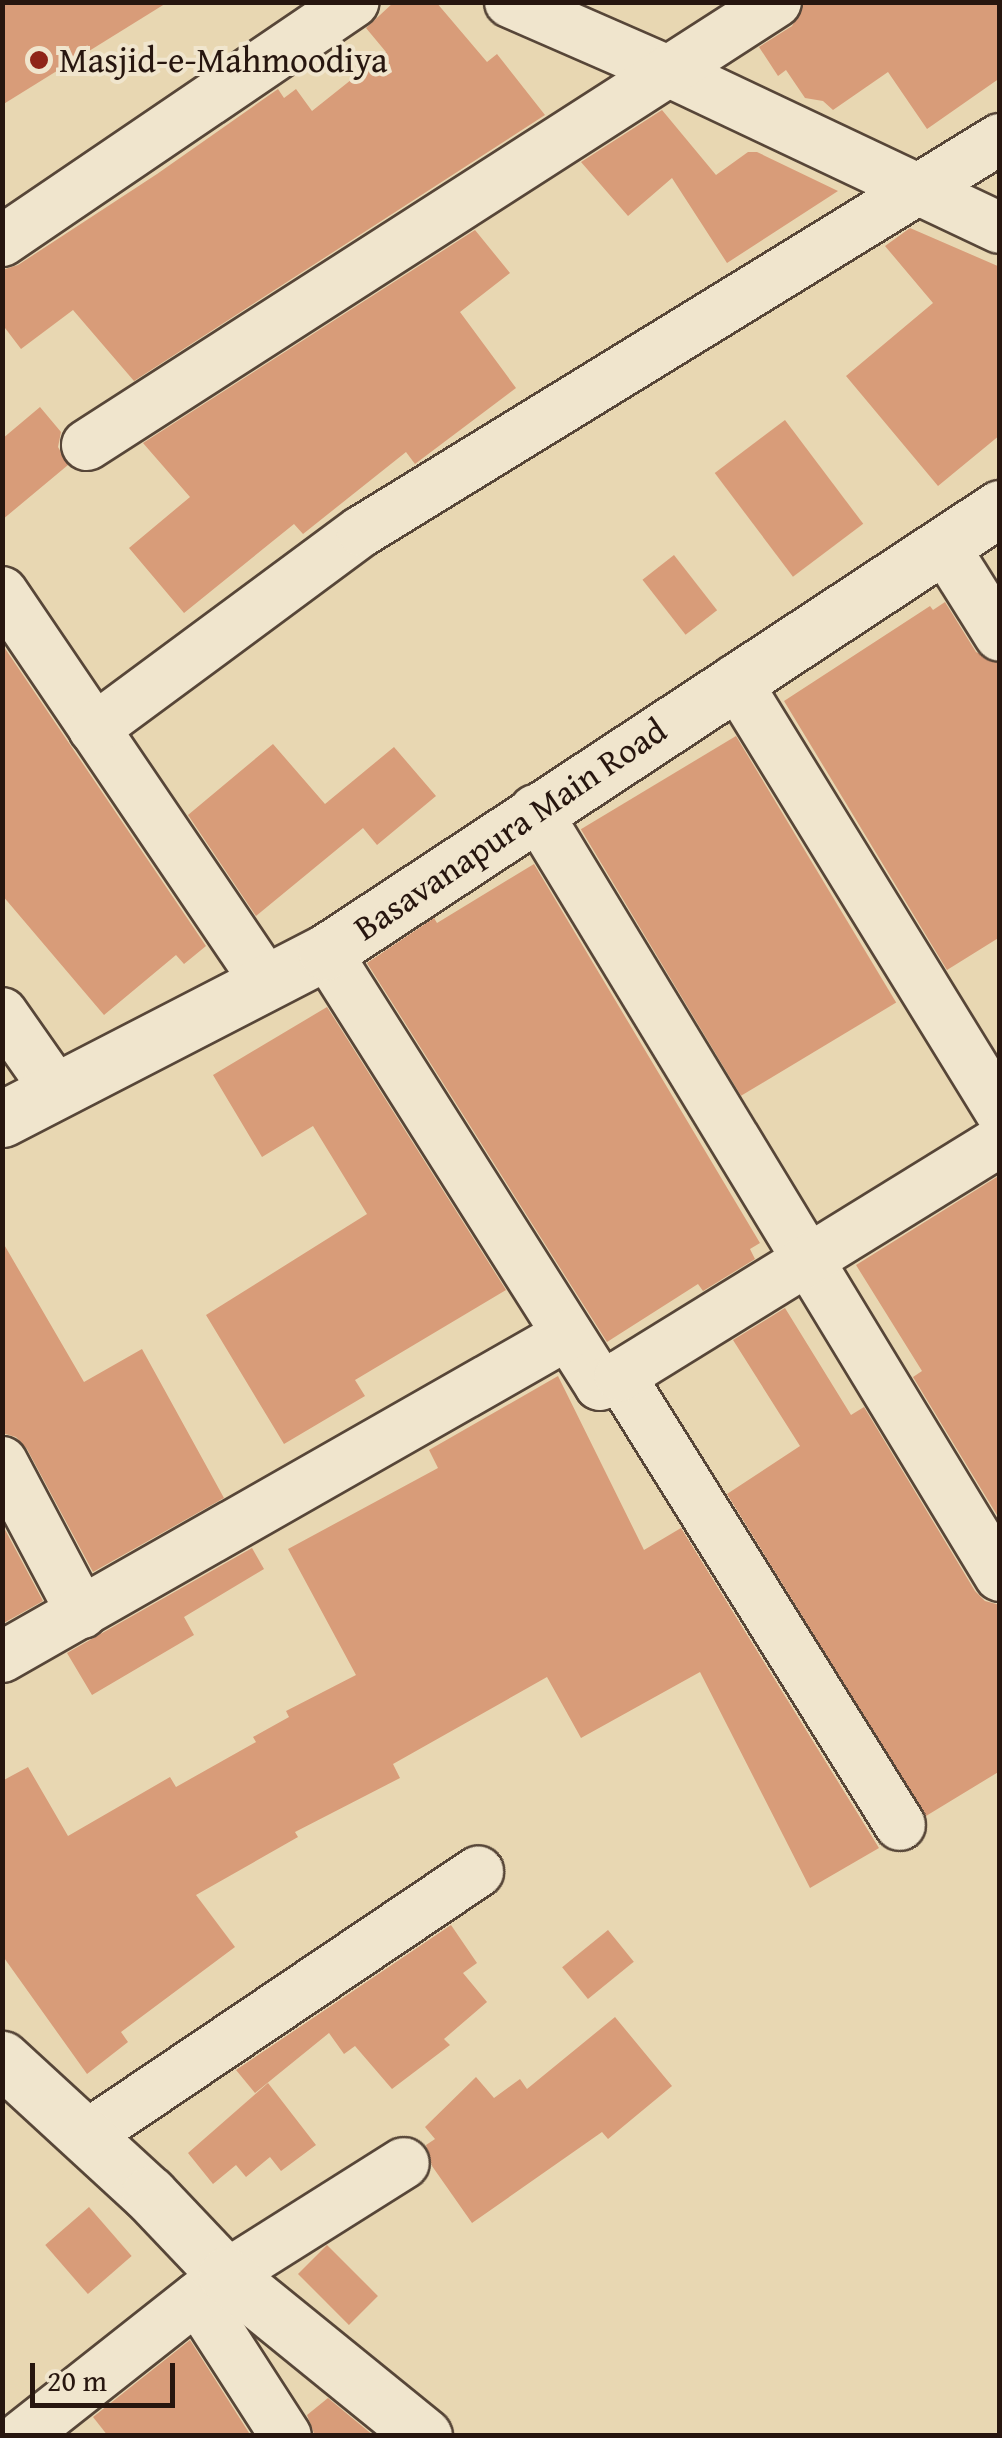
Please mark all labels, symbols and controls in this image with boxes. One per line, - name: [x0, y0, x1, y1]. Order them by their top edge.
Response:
- place label: Masjid-e-Mahmoodiya: [59, 39, 388, 81]
- marker: Masjid-e-Mahmoodiya: [28, 49, 50, 71]
- street label: Basavanapura Main Road: [346, 709, 674, 949]
- scale bar: [35, 2343, 180, 2405]
- text: 20 m: [47, 2358, 107, 2402]

